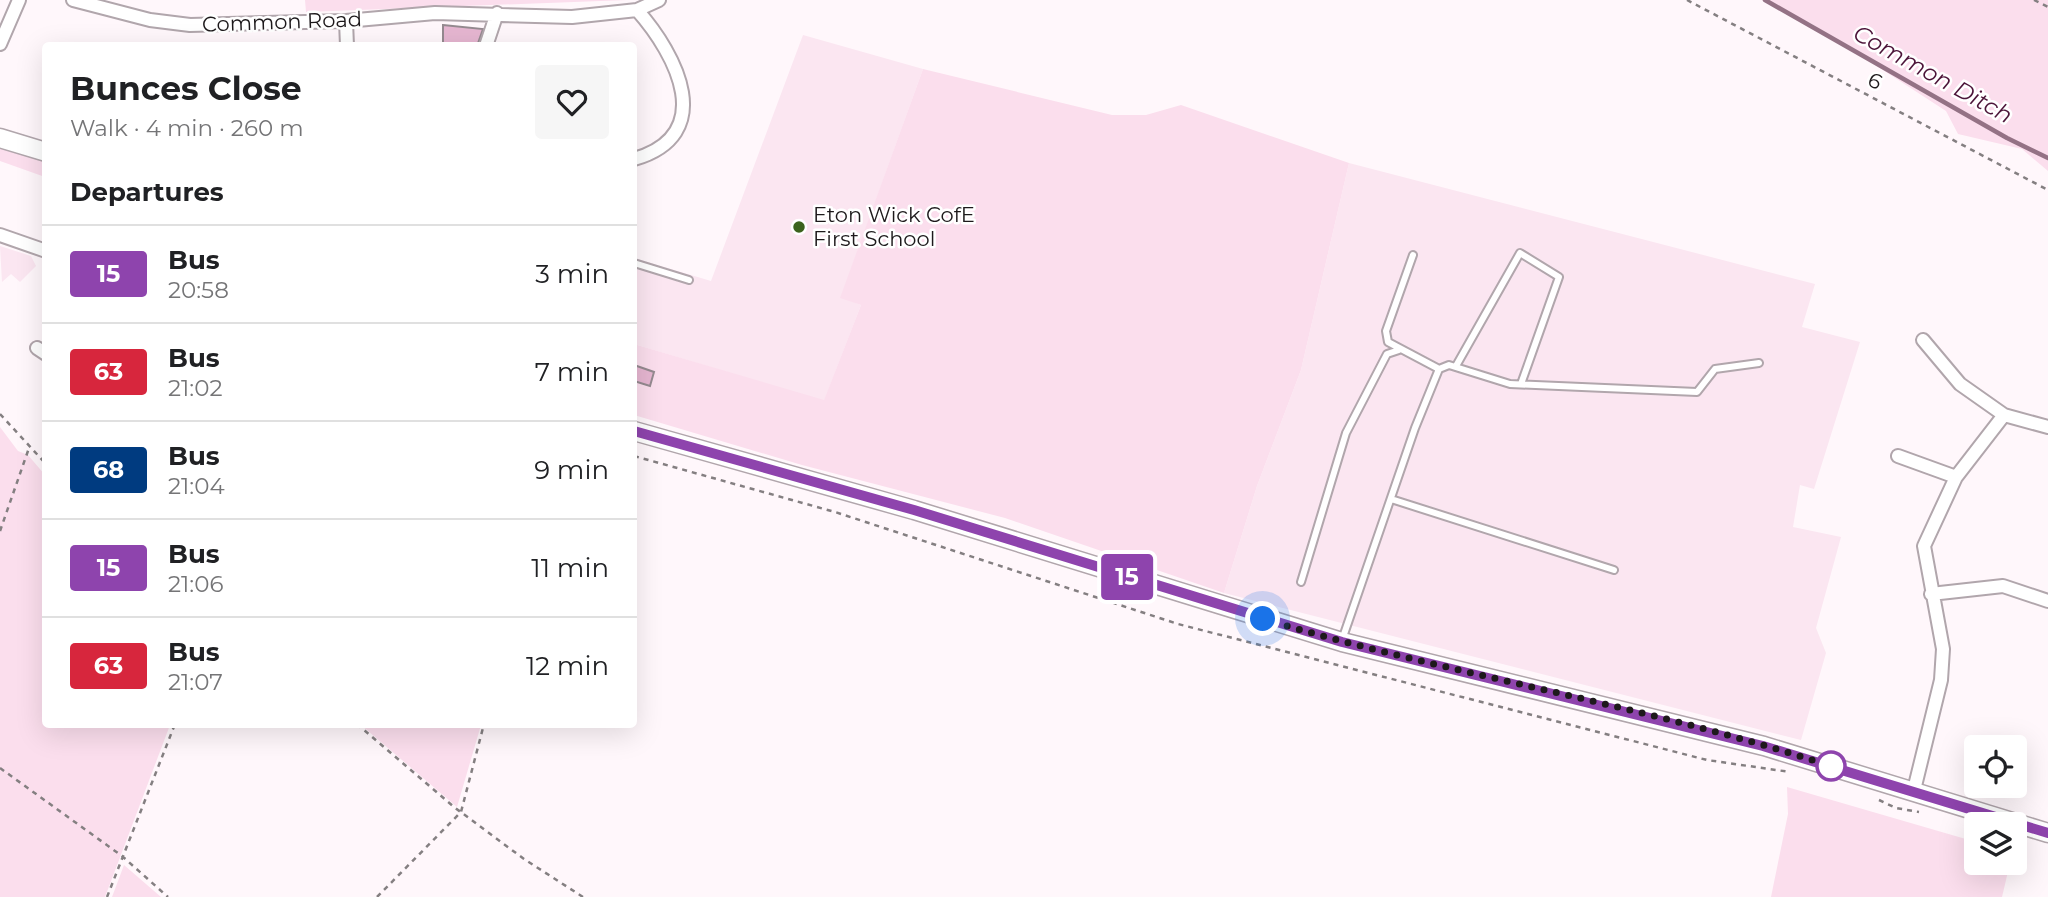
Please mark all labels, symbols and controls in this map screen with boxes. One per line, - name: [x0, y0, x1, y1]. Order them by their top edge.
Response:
- street label: Common Road: [202, 6, 362, 37]
- water label: Common Ditch: [1849, 19, 2017, 129]
- button: heart: [535, 65, 609, 139]
- street label: 6: [1864, 67, 1887, 95]
- text: Bunces Close: [70, 68, 302, 108]
- text: Walk · 4 min · 260 m: [70, 114, 304, 142]
- text: Departures: [70, 176, 224, 208]
- place label: Eton Wick CofE First School: [813, 202, 975, 251]
- marker: Eton Wick CofE First School: [791, 219, 807, 235]
- text: Bus: [168, 244, 220, 276]
- text: 3 min: [535, 258, 609, 290]
- text: 15: [97, 259, 120, 288]
- text: 20:58: [168, 276, 229, 304]
- text: Bus: [168, 342, 220, 374]
- text: 7 min: [535, 356, 609, 388]
- text: 63: [94, 357, 123, 386]
- text: 21:02: [168, 374, 223, 402]
- text: Bus: [168, 440, 220, 472]
- text: 9 min: [534, 454, 609, 486]
- text: 68: [93, 455, 124, 484]
- text: 21:04: [168, 472, 225, 500]
- text: Bus: [168, 538, 220, 570]
- text: 11 min: [531, 552, 609, 584]
- text: 15: [97, 553, 120, 582]
- line badge: 15: [1096, 554, 1158, 600]
- text: 15: [1115, 562, 1139, 591]
- text: 21:06: [168, 570, 223, 598]
- your location: [1245, 601, 1280, 636]
- text: Bus: [168, 636, 220, 668]
- text: 12 min: [526, 650, 609, 682]
- text: 63: [94, 651, 123, 680]
- text: 21:07: [168, 668, 223, 696]
- map controls: [1964, 735, 2027, 875]
- button: locate: [1964, 735, 2027, 798]
- unlabelled marker: [1816, 751, 1846, 781]
- button: layers: [1964, 812, 2027, 875]

